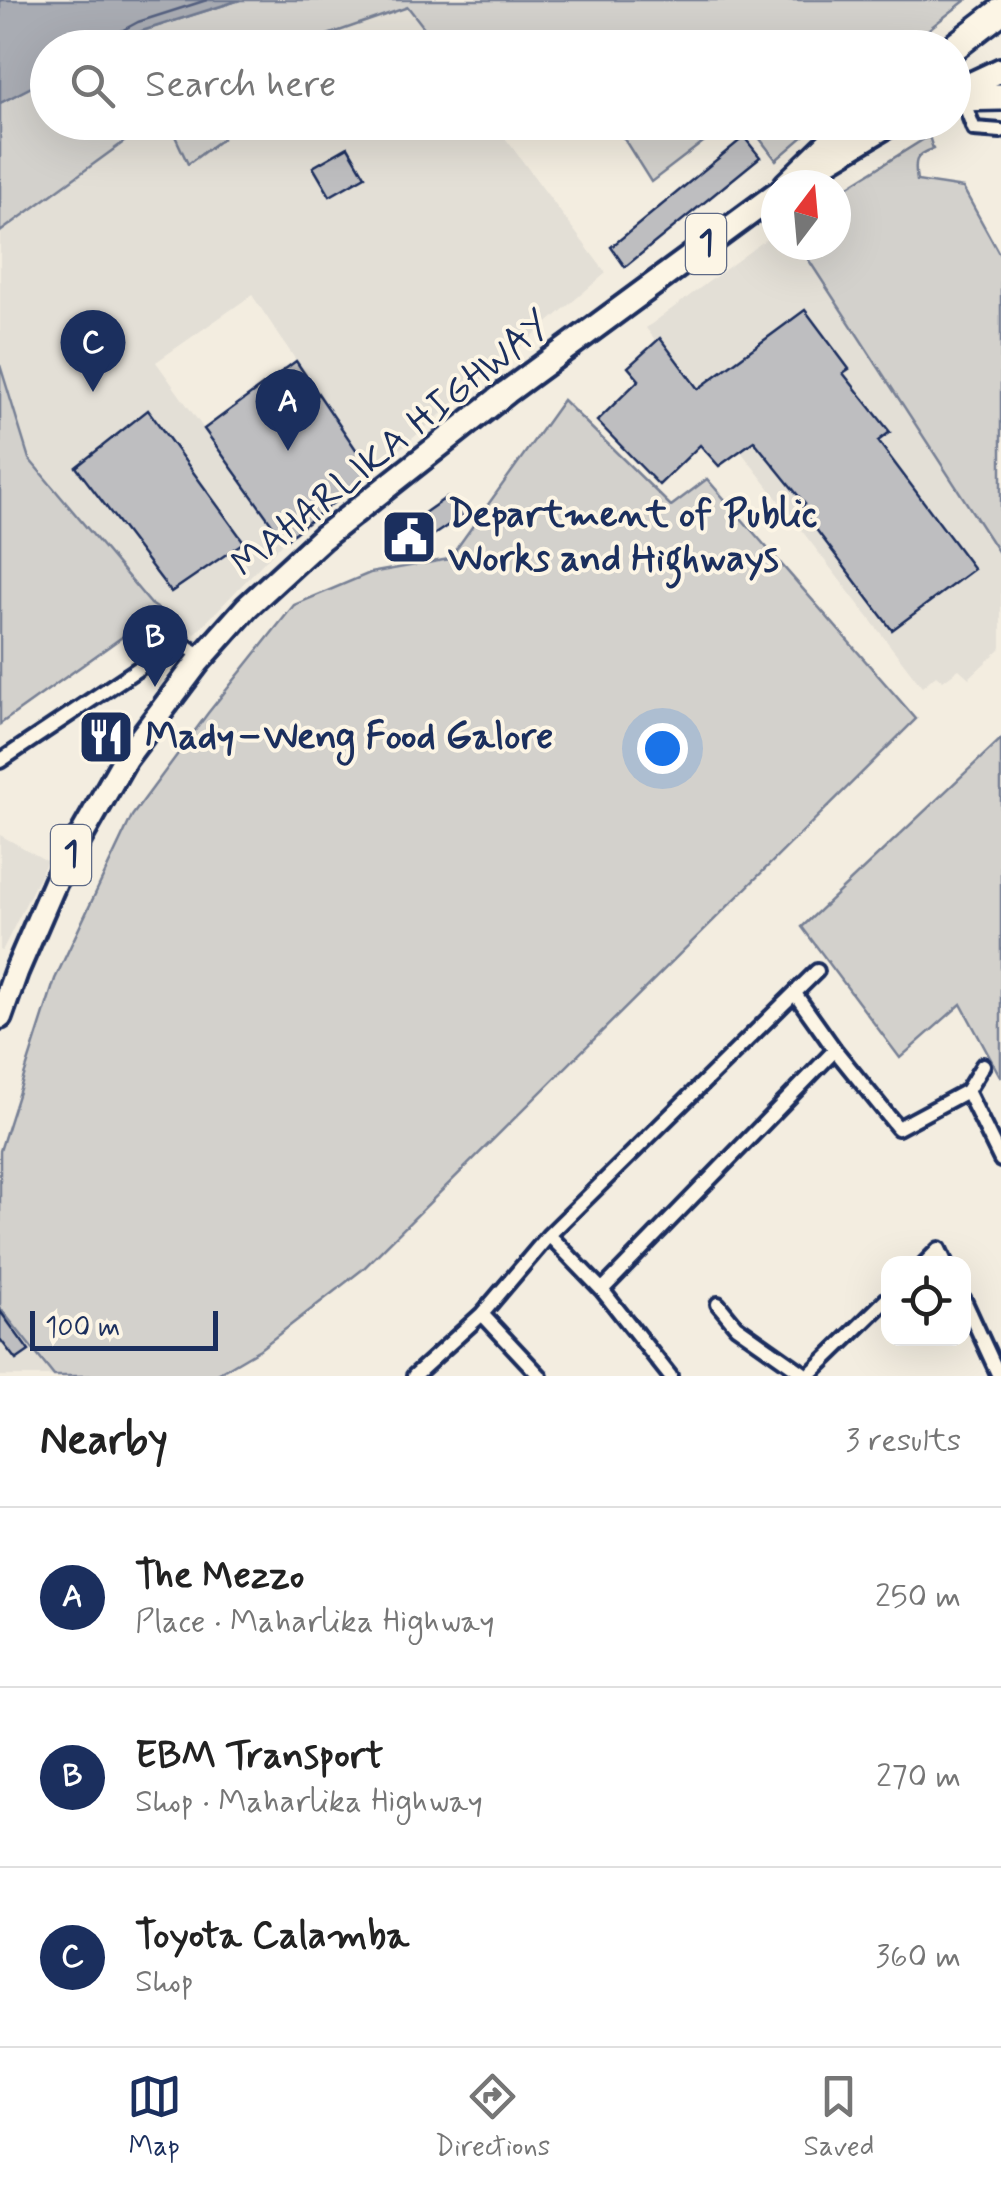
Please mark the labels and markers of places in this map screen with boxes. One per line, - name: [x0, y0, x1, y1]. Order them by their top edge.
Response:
- pin: C: [61, 310, 126, 392]
- pin: A: [256, 368, 320, 451]
- place label: Department of Public Works and Highways: [448, 491, 817, 589]
- public building icon: Department of Public Works and Highways: [379, 507, 439, 567]
- pin: B: [122, 604, 188, 687]
- restaurant icon: Mady–Weng Food Galore: [76, 707, 136, 767]
- place label: Mady–Weng Food Galore: [145, 713, 553, 766]

